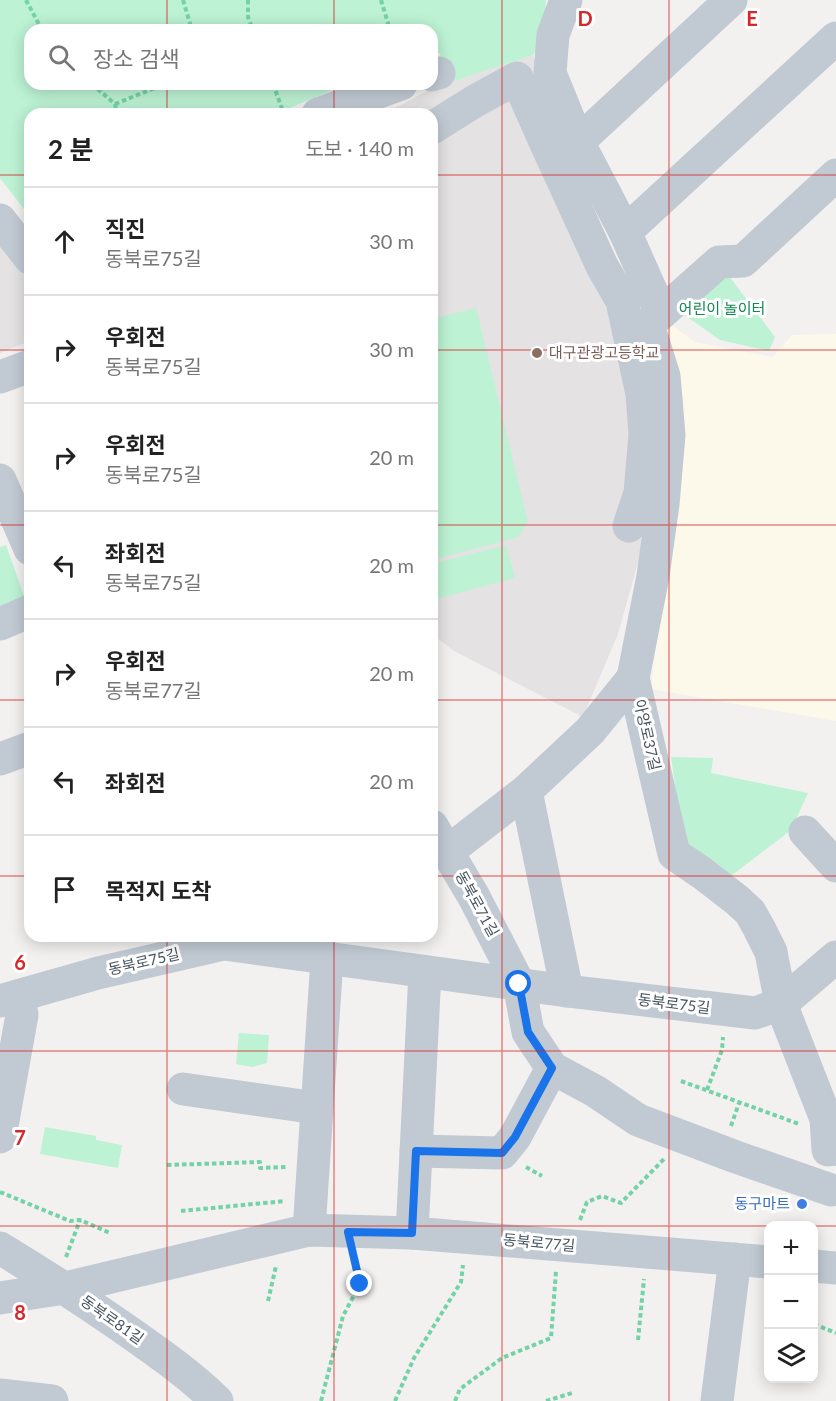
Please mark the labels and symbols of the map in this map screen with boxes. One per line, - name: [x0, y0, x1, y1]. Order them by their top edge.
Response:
- text: D: [577, 6, 593, 30]
- text: E: [746, 6, 758, 30]
- park label: 어린이 놀이터: [679, 299, 765, 317]
- place label: 대구관광고등학교: [549, 343, 659, 361]
- marker: 대구관광고등학교: [530, 346, 544, 360]
- street label: 아양로37길: [631, 697, 665, 772]
- street label: 동북로71길: [452, 867, 503, 940]
- street label: 동북로75길: [106, 944, 181, 978]
- text: 6: [14, 950, 26, 974]
- route start: [505, 970, 531, 996]
- street label: 동북로75길: [637, 990, 711, 1016]
- text: 7: [14, 1125, 26, 1149]
- place label: 동구마트: [735, 1194, 790, 1212]
- marker: 동구마트: [795, 1197, 809, 1211]
- street label: 동북로77길: [502, 1230, 576, 1254]
- route end: [346, 1270, 372, 1296]
- street label: 동북로81길: [78, 1291, 147, 1347]
- text: 8: [14, 1300, 26, 1324]

